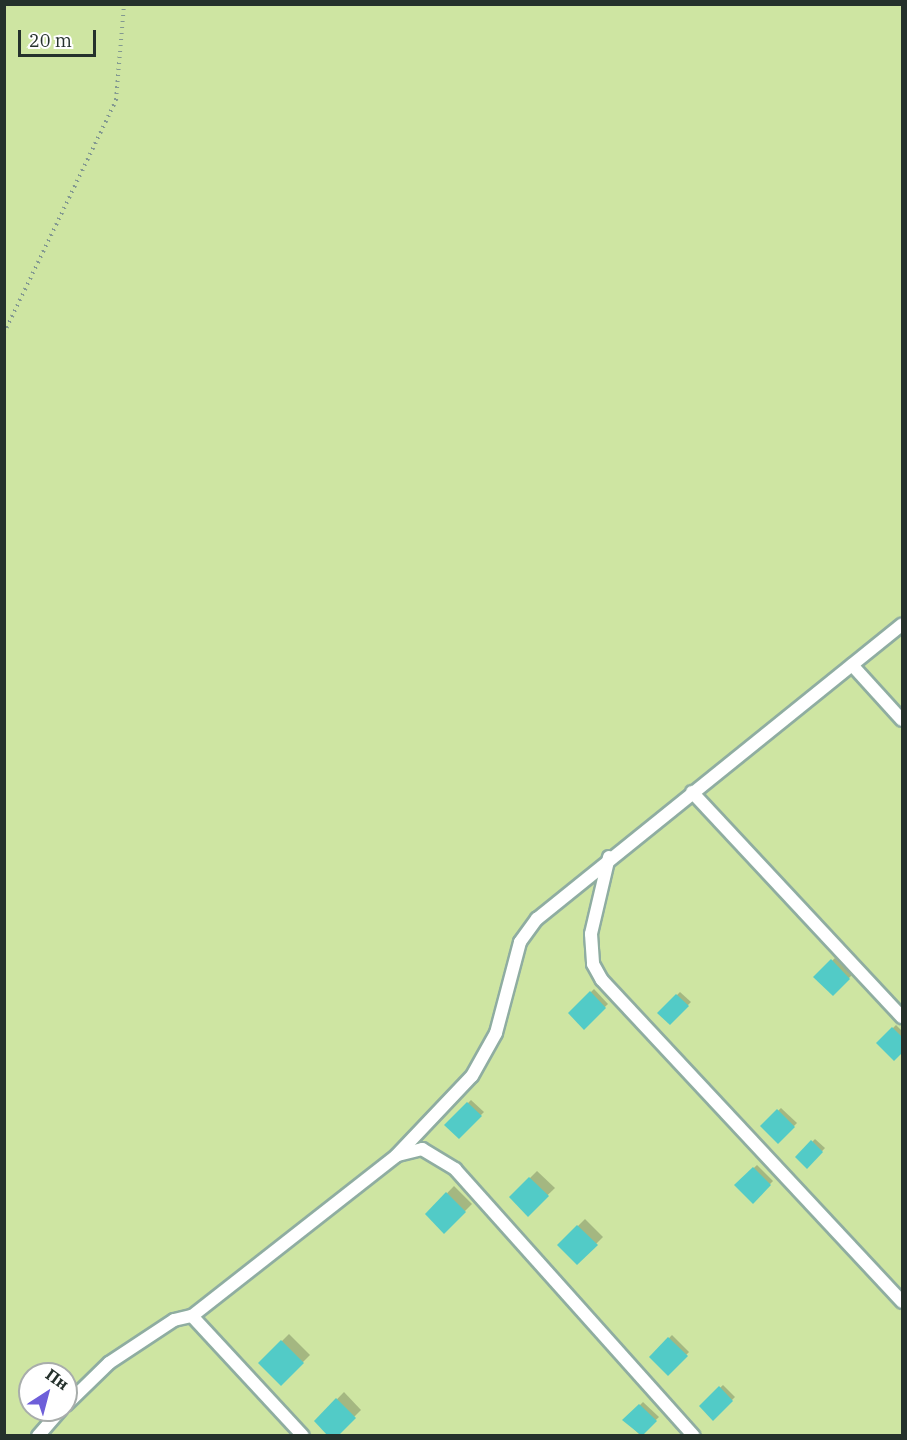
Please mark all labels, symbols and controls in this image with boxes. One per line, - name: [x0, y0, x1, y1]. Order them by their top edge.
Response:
- scale bar: [21, 18, 99, 56]
- text: 20 m: [29, 29, 72, 52]
- north arrow: [18, 1362, 78, 1422]
- text: Пн: [42, 1364, 73, 1394]

